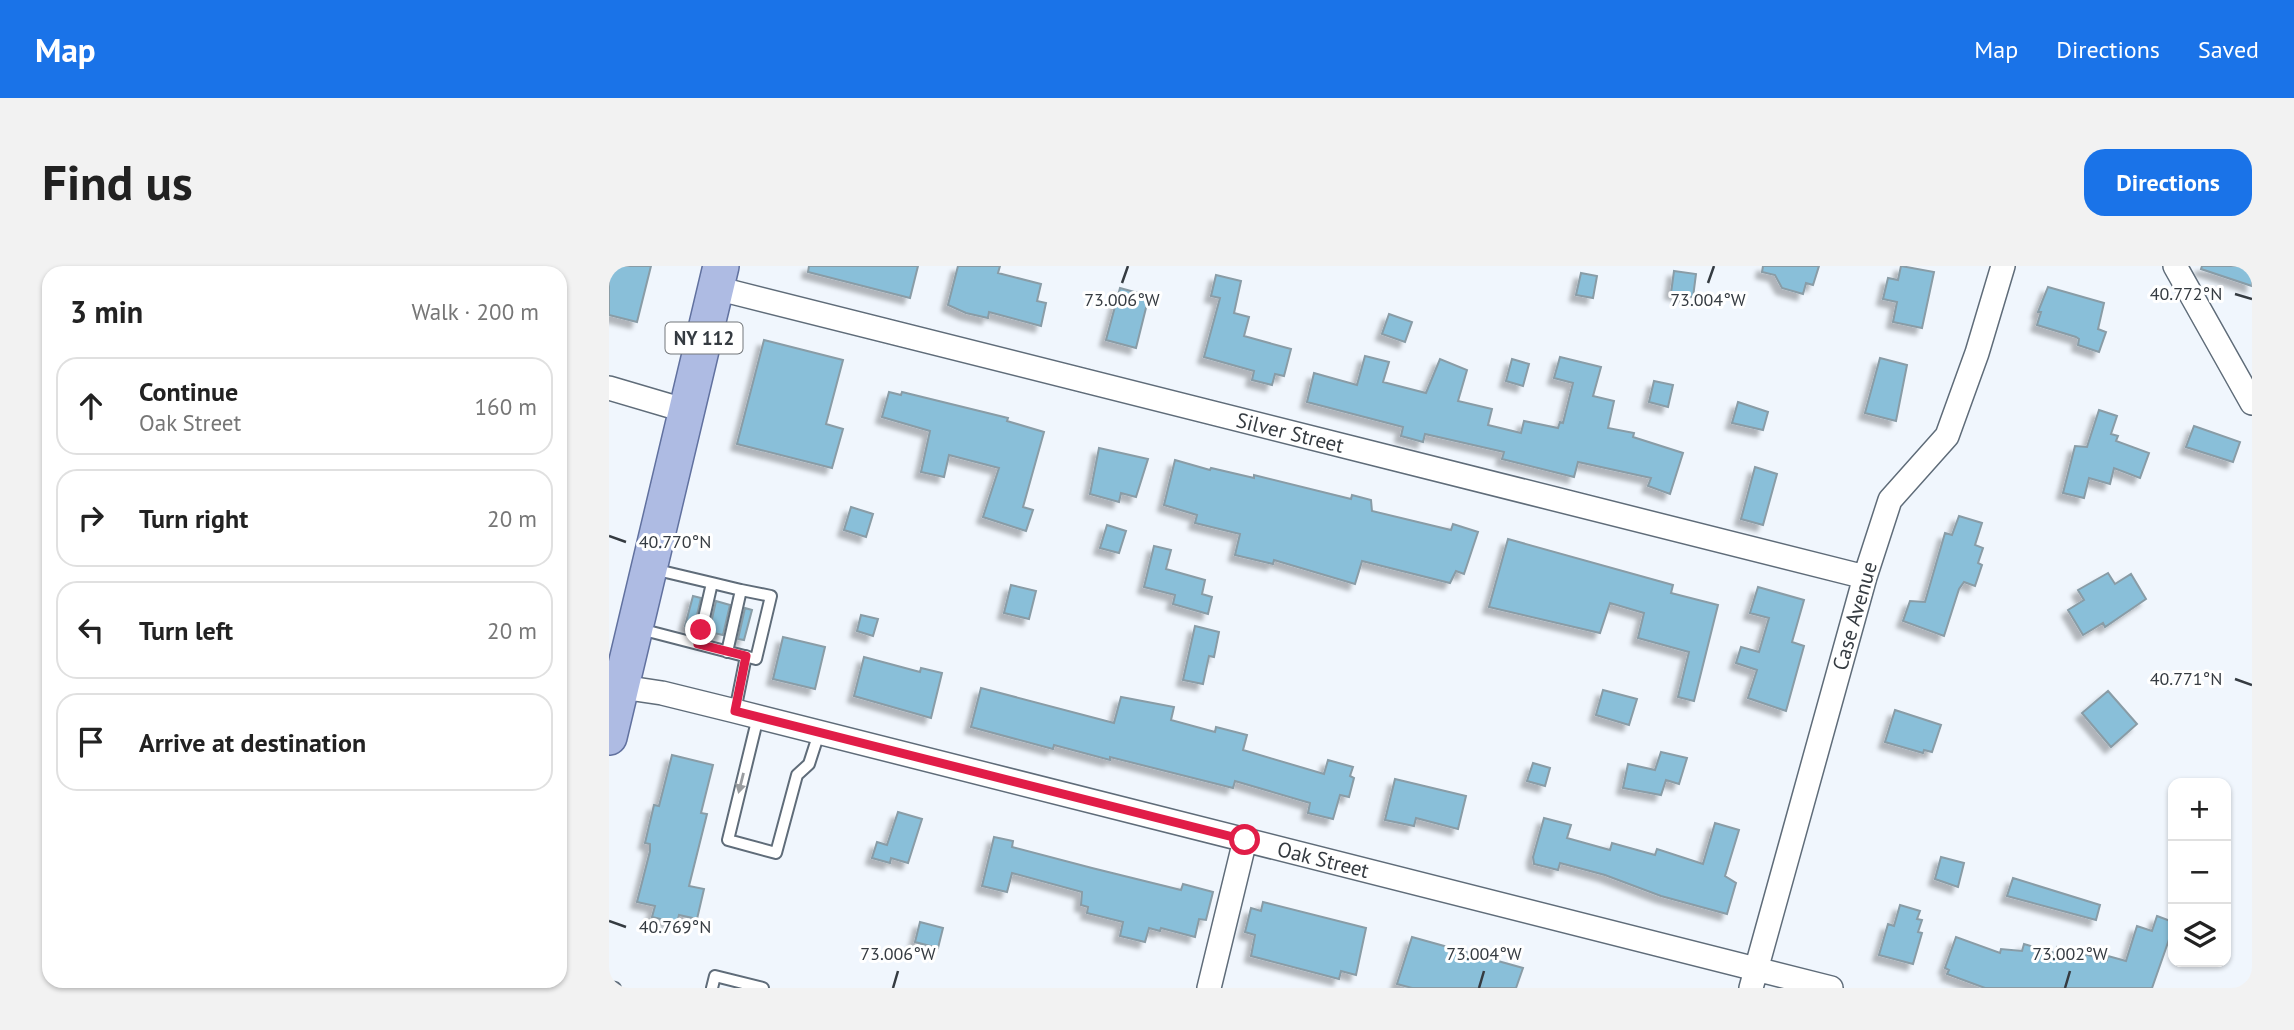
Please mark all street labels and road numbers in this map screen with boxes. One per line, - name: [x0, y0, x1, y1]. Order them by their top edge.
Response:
- road number: NY 112: [665, 323, 743, 354]
- street label: Silver Street: [1234, 406, 1347, 459]
- street label: Case Avenue: [1826, 558, 1883, 673]
- street label: Oak Street: [1275, 835, 1372, 884]

